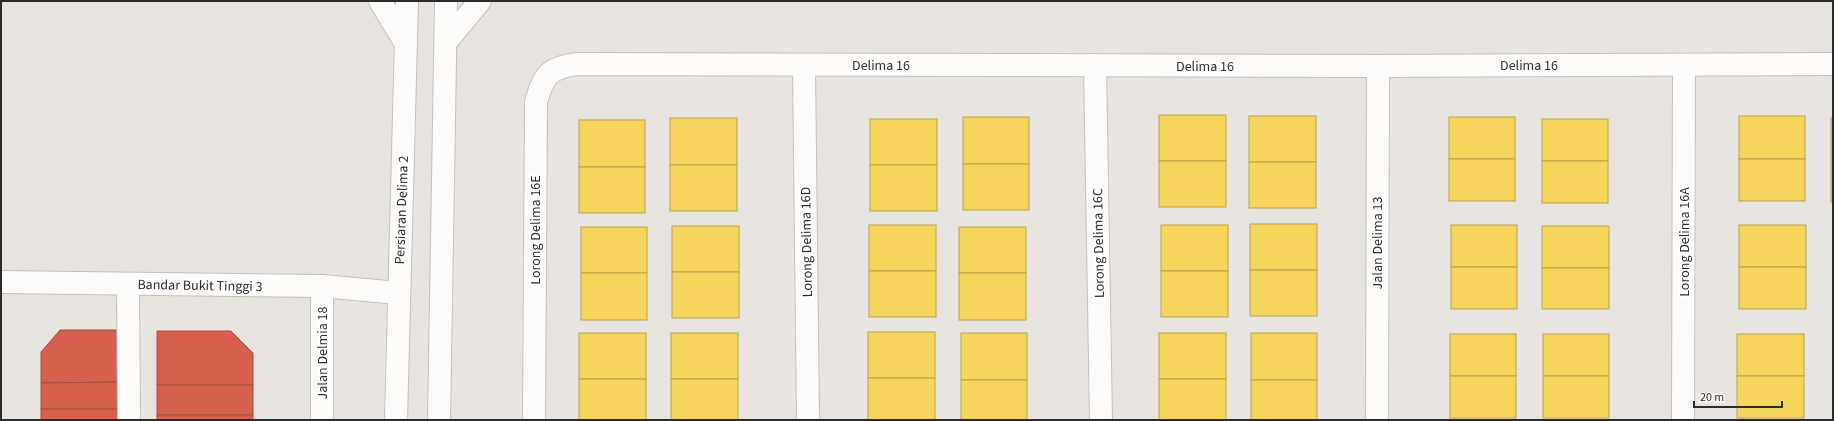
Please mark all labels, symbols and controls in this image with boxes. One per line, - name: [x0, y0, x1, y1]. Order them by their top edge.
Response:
- street label: Delima 16: [852, 56, 910, 76]
- street label: Delima 16: [1500, 56, 1558, 76]
- street label: Delima 16: [1176, 57, 1234, 77]
- street label: Persiaran Delima 2: [390, 155, 414, 265]
- street label: Lorong Delima 16E: [526, 175, 546, 285]
- street label: Lorong Delima 16D: [796, 187, 818, 297]
- street label: Lorong Delima 16A: [1675, 187, 1695, 297]
- street label: Lorong Delima 16C: [1088, 188, 1110, 298]
- street label: Jalan Delima 13: [1368, 197, 1388, 289]
- street label: Bandar Bukit Tinggi 3: [137, 275, 263, 297]
- street label: Jalan Delmia 18: [313, 307, 333, 399]
- scale bar: [1694, 383, 1782, 409]
- text: 20 m: [1700, 389, 1724, 406]

